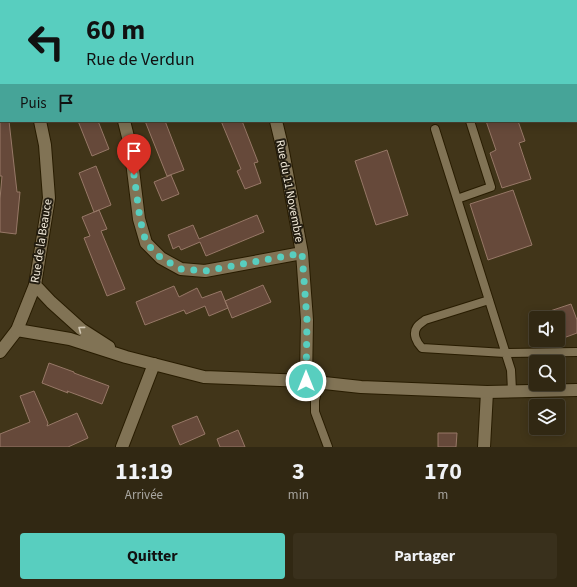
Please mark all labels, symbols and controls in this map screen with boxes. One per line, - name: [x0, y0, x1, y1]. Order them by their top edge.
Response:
- text: 60 m: [86, 10, 145, 50]
- icon: left: [20, 16, 72, 68]
- text: Rue de Verdun: [86, 47, 195, 72]
- icon: arrive: [55, 92, 77, 114]
- text: Puis: [20, 93, 47, 114]
- pin: [117, 134, 151, 175]
- street label: Rue du 11 Novembre: [271, 138, 308, 244]
- icon: arrive: [123, 140, 145, 162]
- street label: Rue de la Beauce: [26, 198, 57, 284]
- map controls: [529, 311, 565, 435]
- button: sound: [529, 311, 565, 347]
- one-way arrow: [79, 326, 86, 333]
- button: search: [529, 355, 565, 391]
- position arrow: [285, 360, 327, 402]
- button: layers: [529, 399, 565, 435]
- text: 11:19: [115, 454, 173, 489]
- text: 3: [292, 454, 305, 489]
- text: 170: [424, 454, 462, 489]
- text: Arrivée: [125, 486, 163, 504]
- text: min: [288, 486, 309, 504]
- text: m: [438, 486, 448, 504]
- button: Quitter: [20, 533, 285, 579]
- button: Partager: [293, 533, 557, 579]

